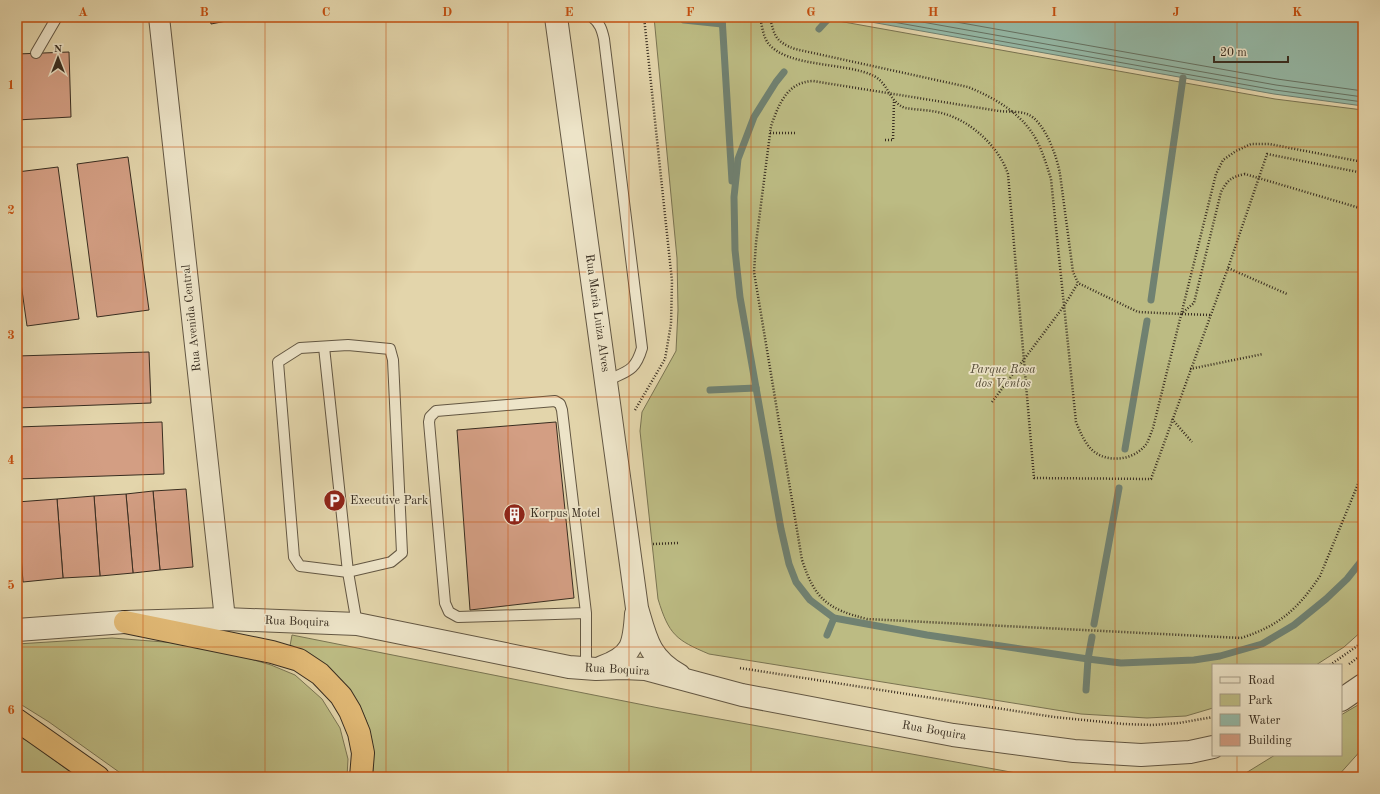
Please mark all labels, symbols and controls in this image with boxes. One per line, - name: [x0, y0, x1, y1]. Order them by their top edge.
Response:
- text: A: [78, 6, 88, 19]
- text: B: [199, 6, 209, 19]
- text: C: [322, 6, 330, 19]
- text: D: [442, 6, 452, 19]
- text: E: [565, 6, 574, 19]
- text: F: [686, 6, 695, 19]
- text: G: [806, 6, 816, 19]
- text: H: [928, 6, 939, 19]
- text: I: [1051, 6, 1057, 19]
- text: J: [1172, 6, 1180, 19]
- text: K: [1292, 6, 1302, 19]
- north arrow: [38, 38, 78, 78]
- scale bar: [1214, 38, 1288, 64]
- text: N: [54, 44, 63, 55]
- text: 20 m: [1220, 47, 1247, 59]
- text: 1: [7, 79, 15, 92]
- text: 2: [7, 204, 15, 217]
- street label: Rua Maria Luiza Alves: [583, 253, 611, 373]
- street label: Rua Avenida Central: [180, 264, 204, 372]
- text: 3: [7, 329, 15, 342]
- park label: Parque Rosa dos Ventos: [969, 364, 1036, 390]
- text: 4: [7, 454, 15, 467]
- parking icon: Executive Park: [322, 488, 348, 514]
- place label: Executive Park: [350, 495, 428, 507]
- building icon: Korpus Motel: [501, 501, 527, 527]
- place label: Korpus Motel: [530, 508, 600, 520]
- text: 5: [7, 579, 15, 592]
- street label: Rua Boquira: [264, 615, 330, 629]
- street label: Rua Boquira: [584, 662, 650, 678]
- legend: [1212, 664, 1342, 756]
- text: Road: [1248, 675, 1275, 687]
- text: Park: [1248, 695, 1273, 707]
- text: 6: [7, 704, 15, 717]
- text: Water: [1248, 715, 1281, 727]
- street label: Rua Boquira: [901, 719, 967, 743]
- text: Building: [1248, 735, 1292, 747]

